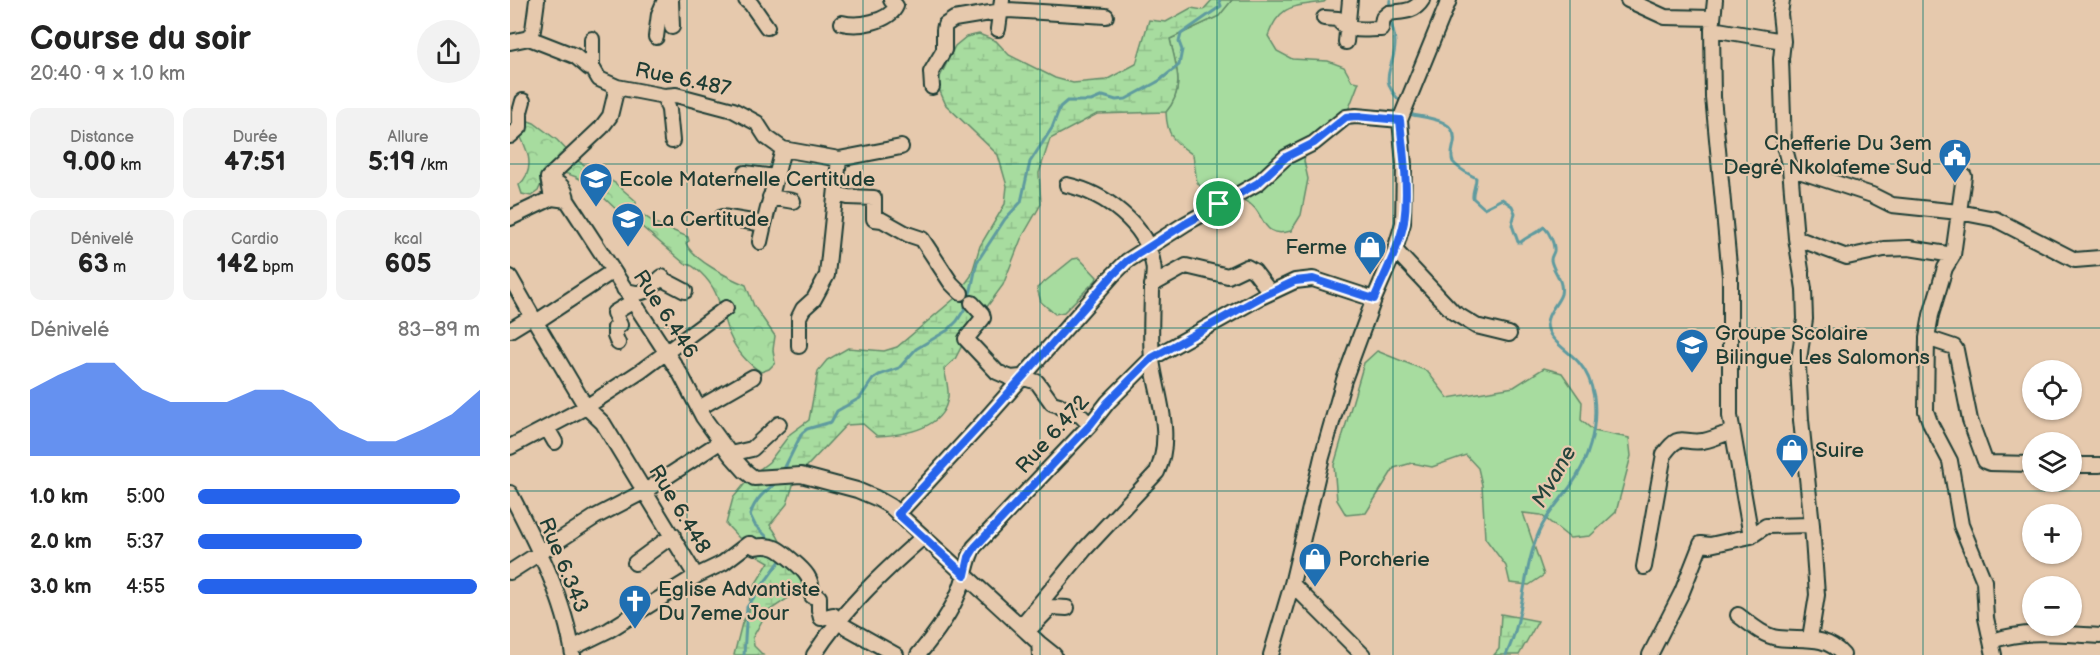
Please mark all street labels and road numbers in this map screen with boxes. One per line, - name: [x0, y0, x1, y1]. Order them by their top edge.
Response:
- street label: Rue 6.487: [633, 57, 734, 102]
- street label: Rue 6.446: [628, 265, 703, 363]
- street label: Rue 6.472: [1011, 389, 1095, 479]
- street label: Rue 6.448: [643, 460, 716, 558]
- street label: Rue 6.343: [533, 514, 594, 616]

